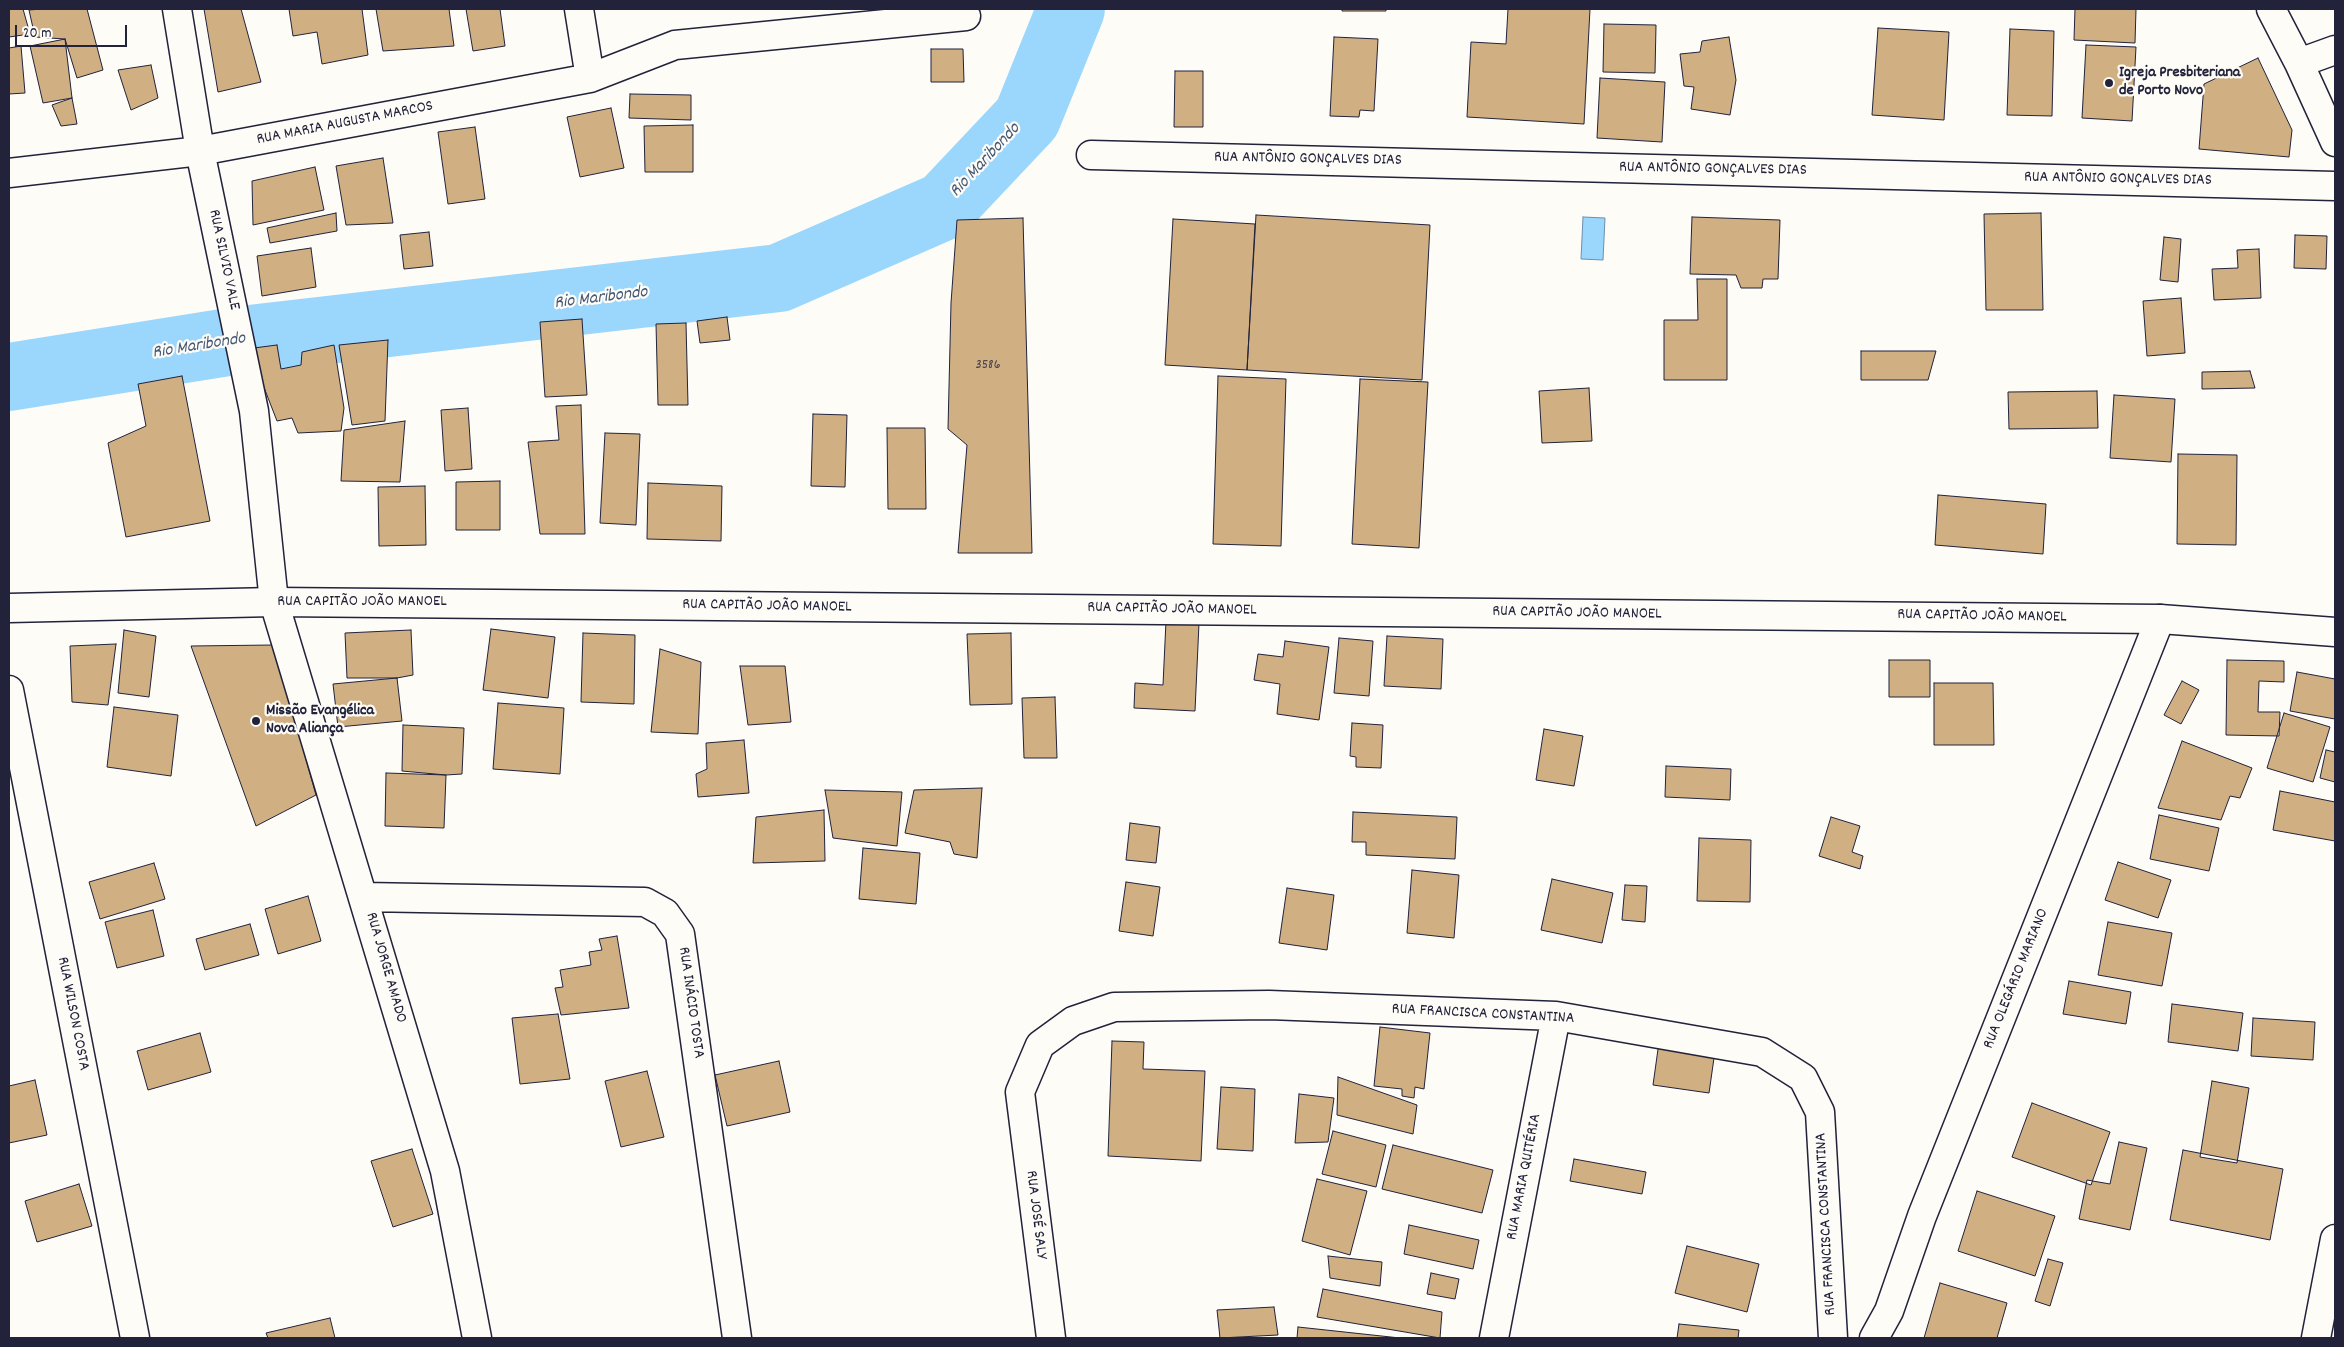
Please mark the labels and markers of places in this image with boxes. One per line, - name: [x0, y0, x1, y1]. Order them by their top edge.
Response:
- place label: Igreja Presbiteriana de Porto Novo: [2119, 64, 2240, 102]
- marker: Igreja Presbiteriana de Porto Novo: [2103, 77, 2115, 89]
- place label: Missão Evangélica Nova Aliança: [266, 702, 374, 740]
- marker: Missão Evangélica Nova Aliança: [250, 715, 262, 727]

